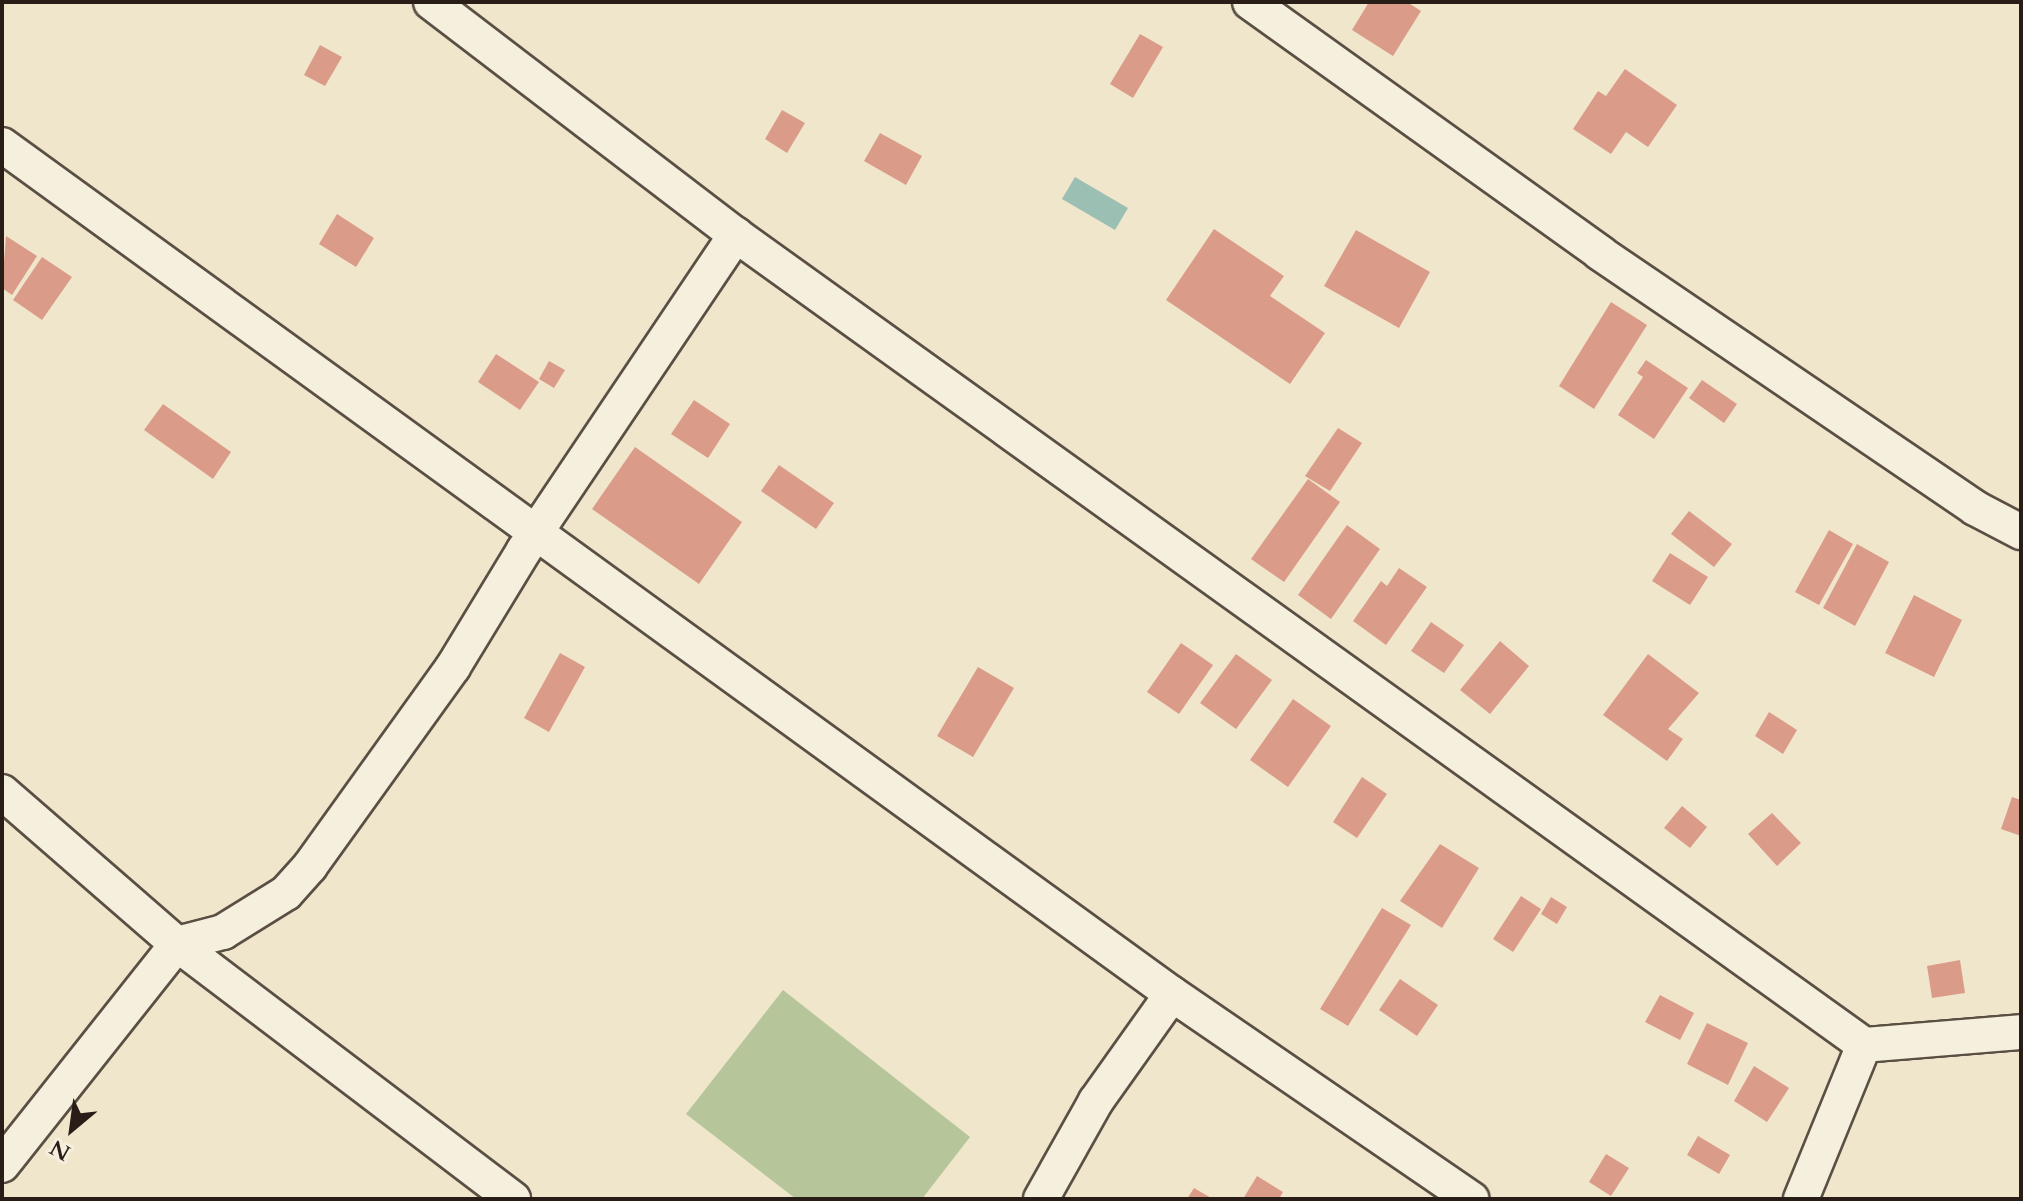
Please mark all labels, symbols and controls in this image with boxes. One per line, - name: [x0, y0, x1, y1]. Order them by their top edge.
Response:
- north arrow: [32, 1089, 112, 1169]
- text: N: [45, 1132, 76, 1168]

